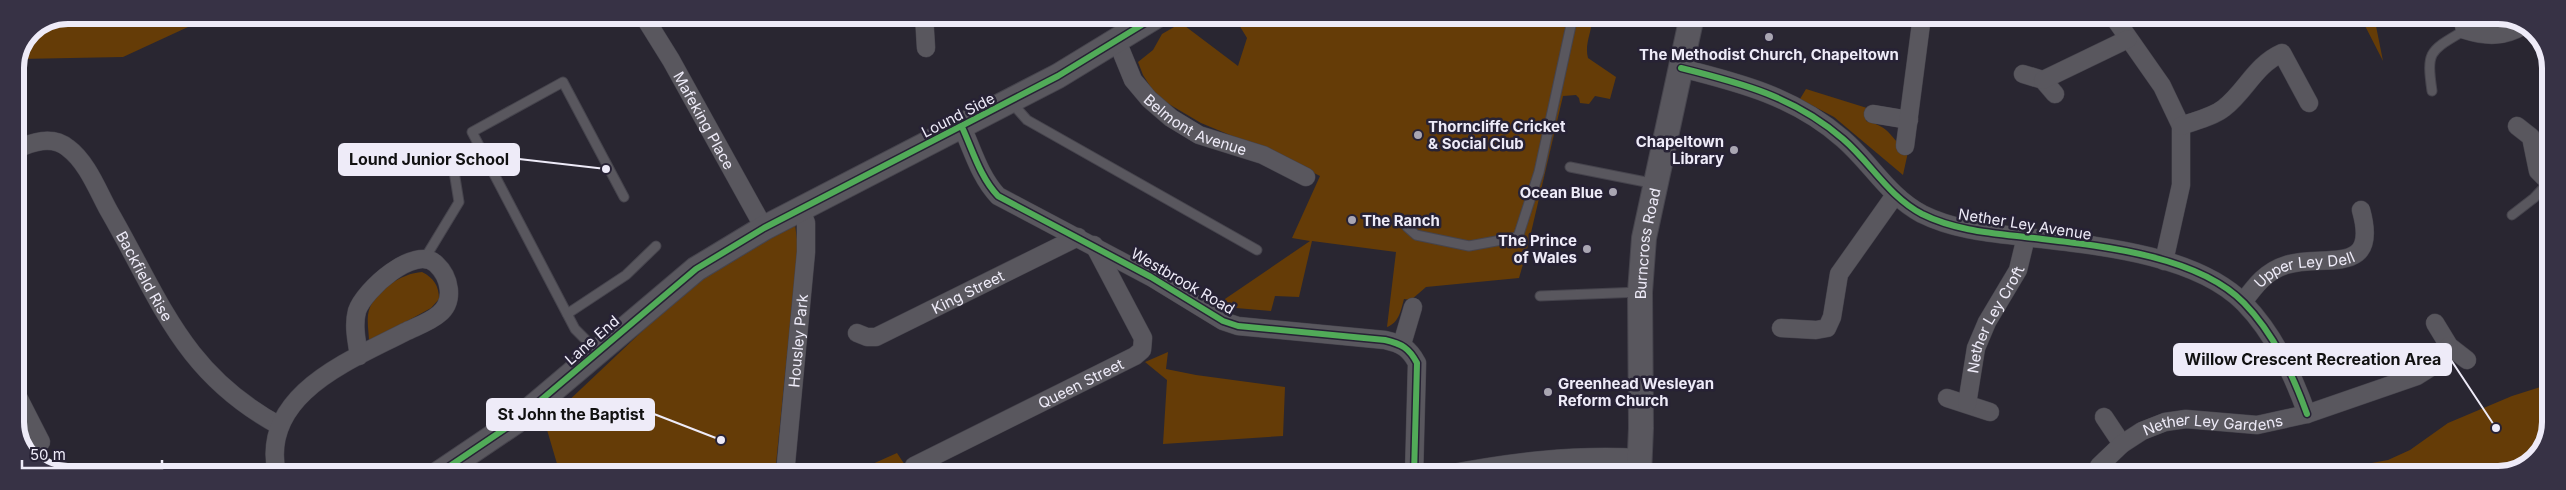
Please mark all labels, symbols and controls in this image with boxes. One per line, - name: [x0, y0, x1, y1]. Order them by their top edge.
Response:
- marker: The Methodist Church, Chapeltown: [1763, 31, 1775, 43]
- place label: The Methodist Church, Chapeltown: [1639, 45, 1899, 64]
- street label: Mafeking Place: [670, 68, 739, 173]
- street label: Lound Side: [918, 88, 998, 142]
- street label: Belmont Avenue: [1140, 89, 1249, 159]
- place label: Thorncliffe Cricket & Social Club: [1428, 117, 1566, 153]
- marker: Thorncliffe Cricket & Social Club: [1412, 129, 1424, 141]
- place label: Chapeltown Library: [1636, 132, 1724, 168]
- callout: Lound Junior School: [339, 144, 519, 175]
- marker: Chapeltown Library: [1728, 144, 1740, 156]
- text: Lound Junior School: [349, 149, 509, 169]
- place label: Ocean Blue: [1520, 183, 1603, 202]
- marker: Ocean Blue: [1607, 186, 1619, 198]
- street label: Burncross Road: [1630, 186, 1664, 299]
- street label: Nether Ley Avenue: [1957, 204, 2093, 244]
- place label: The Ranch: [1362, 211, 1440, 230]
- marker: The Ranch: [1346, 214, 1358, 226]
- street label: Backfield Rise: [113, 228, 177, 325]
- place label: The Prince of Wales: [1498, 231, 1577, 267]
- marker: The Prince of Wales: [1581, 243, 1593, 255]
- street label: Westbrook Road: [1128, 244, 1238, 318]
- street label: Upper Ley Dell: [2250, 247, 2357, 292]
- street label: Nether Ley Croft: [1963, 265, 2028, 375]
- street label: King Street: [928, 266, 1007, 318]
- street label: Housley Park: [784, 292, 812, 388]
- street label: Lane End: [561, 311, 623, 369]
- callout: Willow Crescent Recreation Area: [2174, 344, 2451, 375]
- text: Willow Crescent Recreation Area: [2185, 349, 2441, 369]
- street label: Queen Street: [1035, 354, 1127, 412]
- place label: Greenhead Wesleyan Reform Church: [1558, 374, 1714, 410]
- marker: Greenhead Wesleyan Reform Church: [1542, 386, 1554, 398]
- callout: St John the Baptist: [487, 399, 654, 430]
- text: St John the Baptist: [497, 404, 645, 424]
- street label: Nether Ley Gardens: [2140, 409, 2285, 439]
- scale bar: [22, 438, 162, 470]
- text: 50 m: [30, 445, 66, 464]

